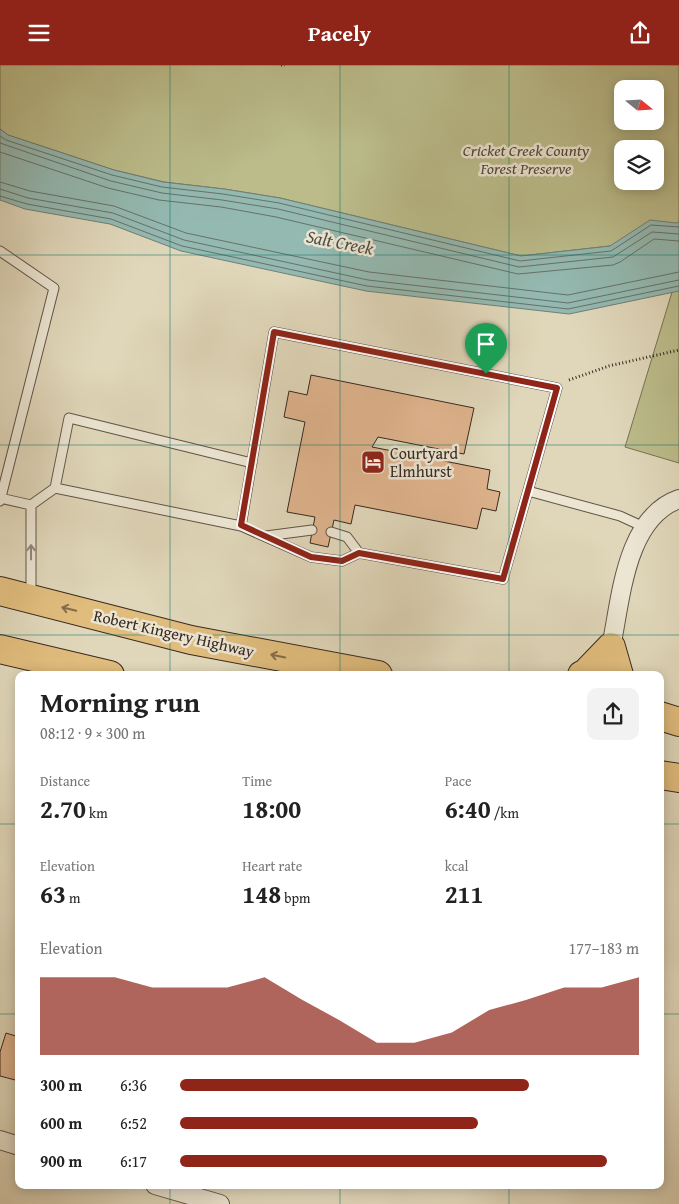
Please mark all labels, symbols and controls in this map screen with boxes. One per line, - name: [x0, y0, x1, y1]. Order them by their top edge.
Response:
- text: Pacely: [308, 17, 371, 49]
- icon: menu: [25, 19, 53, 47]
- icon: share: [626, 19, 654, 47]
- north arrow: [614, 80, 664, 130]
- map controls: [614, 80, 664, 190]
- park label: Cricket Creek County Forest Preserve: [463, 138, 590, 180]
- button: layers: [614, 140, 664, 190]
- water label: Salt Creek: [304, 222, 377, 262]
- pin: [465, 323, 507, 374]
- icon: arrive: [472, 330, 500, 358]
- place label: Courtyard Elmhurst: [390, 441, 458, 483]
- hotel icon: Courtyard Elmhurst: [360, 449, 386, 475]
- one-way arrow: [26, 544, 36, 560]
- street label: Robert Kingery Highway: [91, 603, 257, 663]
- one-way arrow: [61, 604, 77, 613]
- one-way arrow: [271, 651, 287, 661]
- text: Morning run: [40, 681, 200, 722]
- button: share: [587, 688, 639, 740]
- text: 08:12 · 9 × 300 m: [40, 721, 145, 745]
- text: Distance: [40, 771, 90, 791]
- text: Time: [242, 771, 272, 791]
- text: Pace: [445, 771, 472, 791]
- text: 2.70: [40, 791, 86, 827]
- text: 18:00: [242, 791, 301, 827]
- text: 6:40: [445, 791, 491, 827]
- text: km: [86, 803, 108, 823]
- text: /km: [491, 803, 519, 823]
- text: Elevation: [40, 856, 95, 876]
- text: Heart rate: [242, 856, 302, 876]
- text: kcal: [445, 856, 469, 876]
- text: 63: [40, 876, 66, 912]
- text: 148: [242, 876, 281, 912]
- text: 211: [445, 876, 484, 912]
- text: m: [66, 888, 80, 908]
- text: bpm: [281, 888, 311, 908]
- text: Elevation: [40, 936, 103, 960]
- text: 177–183 m: [569, 936, 639, 960]
- text: 300 m: [40, 1073, 82, 1097]
- text: 6:36: [120, 1073, 147, 1097]
- text: 600 m: [40, 1111, 82, 1135]
- text: 6:52: [120, 1111, 147, 1135]
- text: 900 m: [40, 1149, 82, 1173]
- text: 6:17: [120, 1149, 147, 1173]

